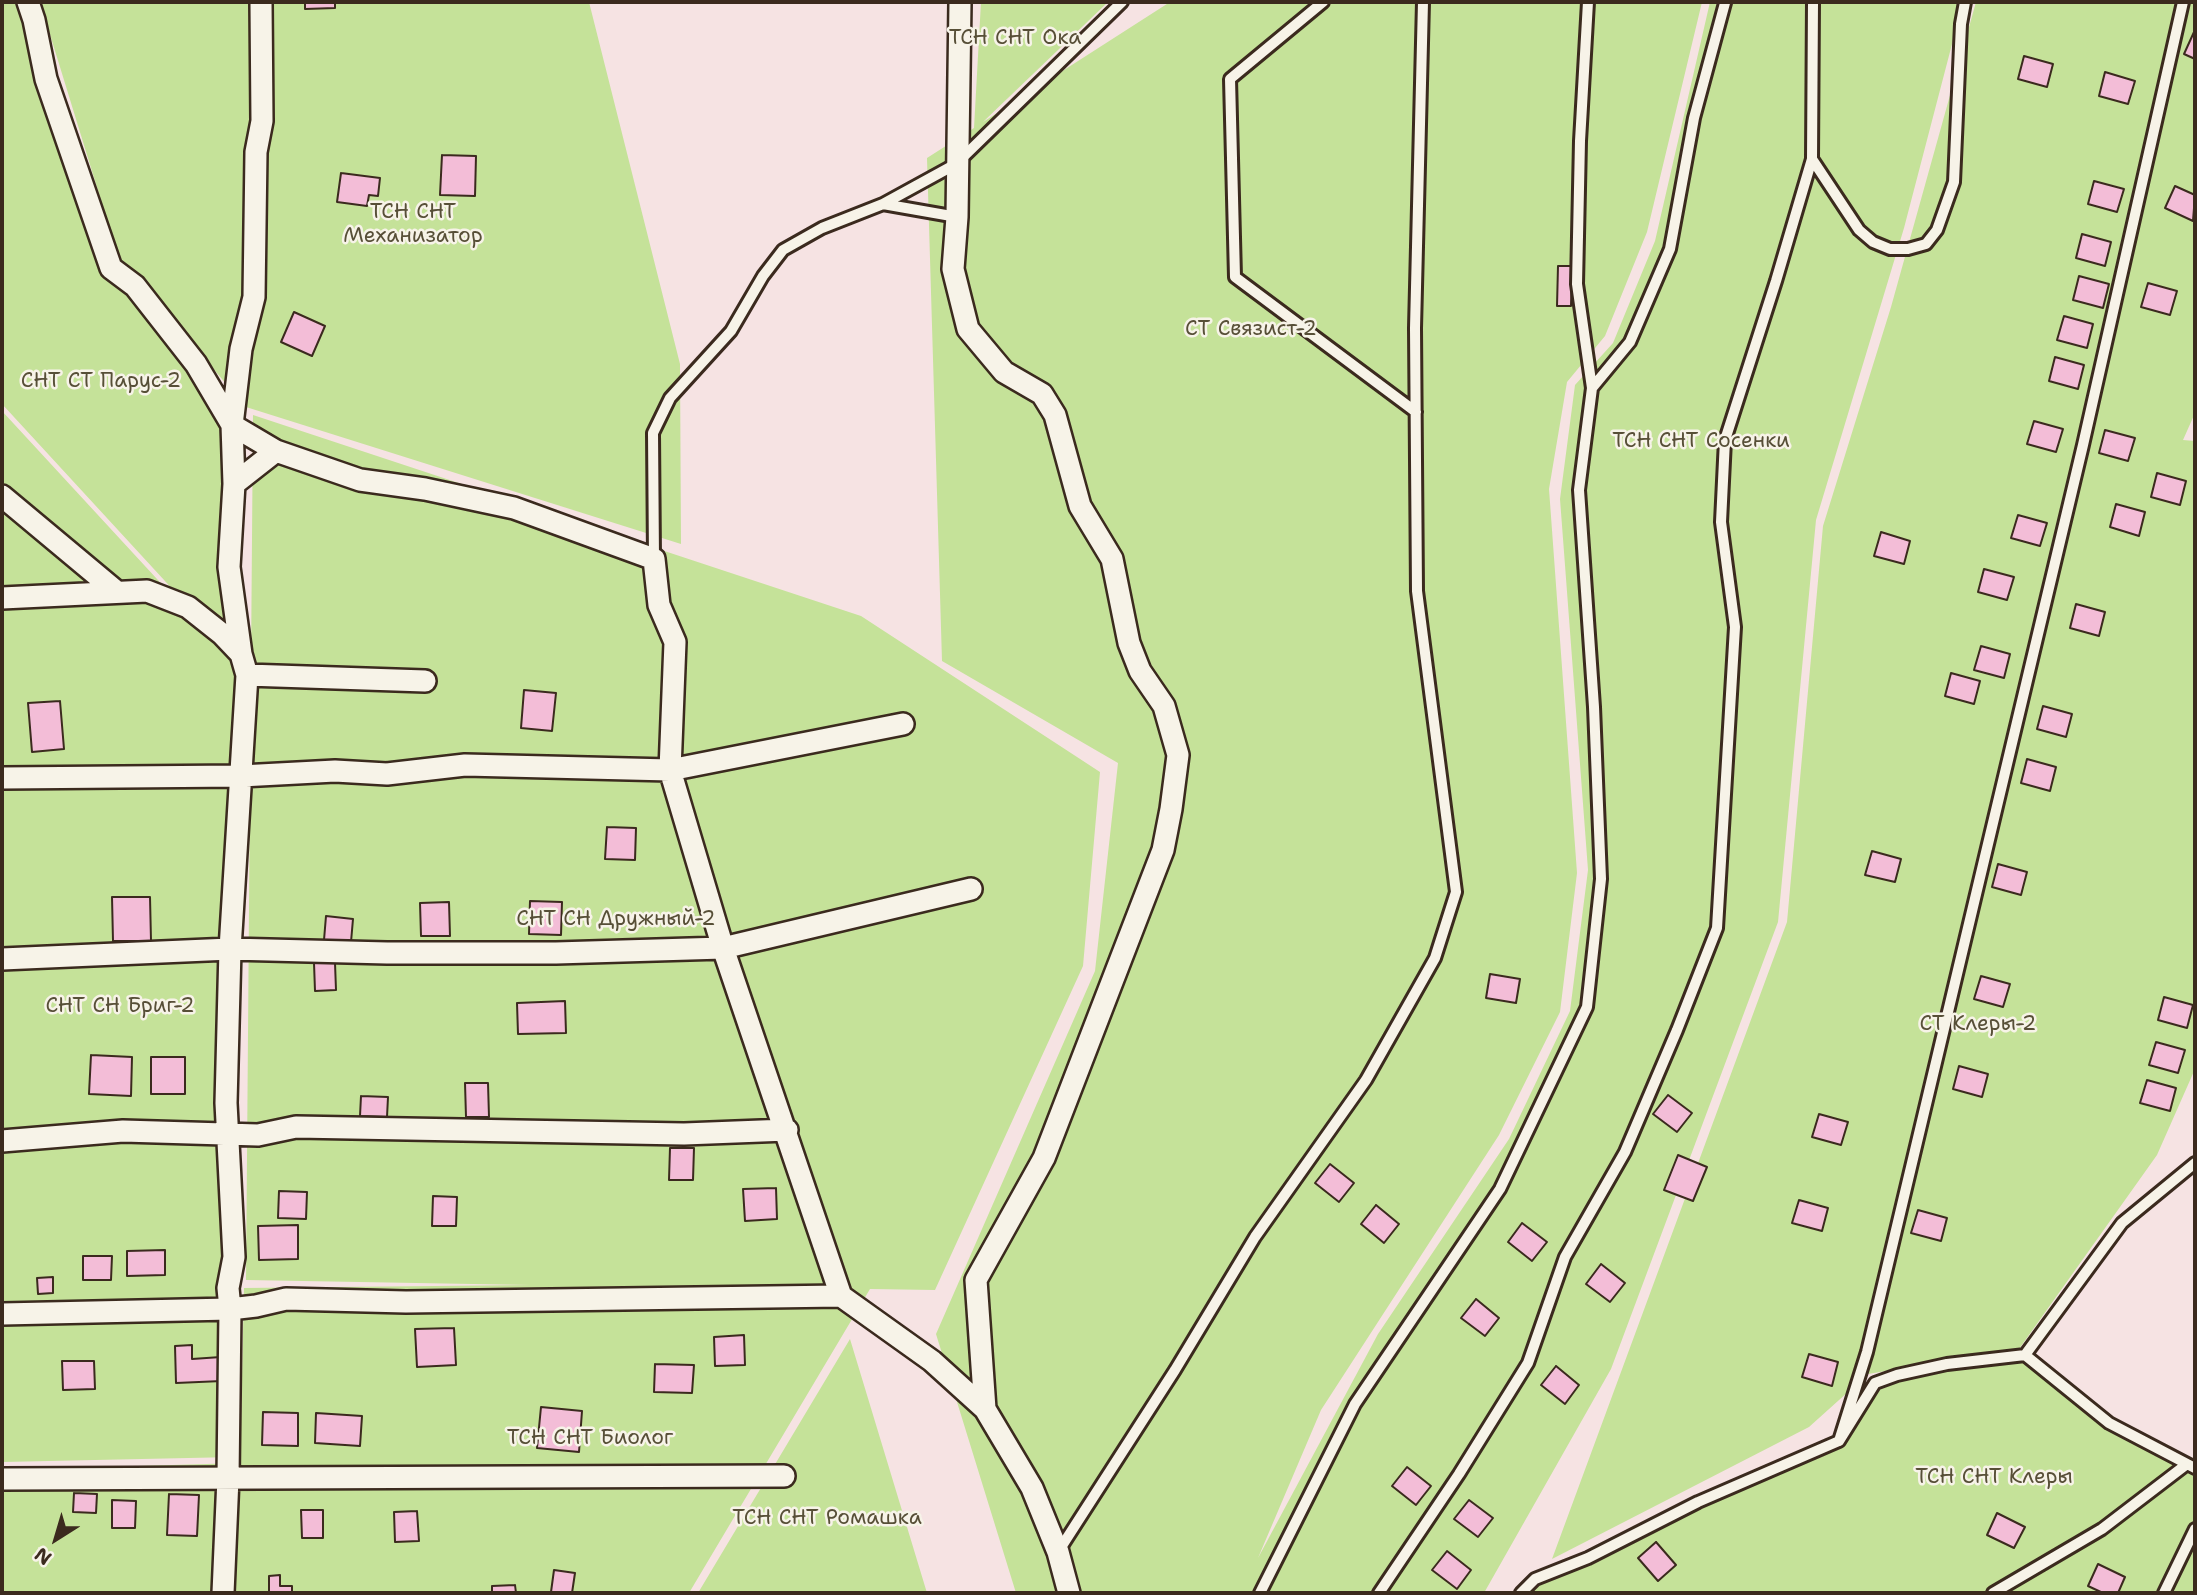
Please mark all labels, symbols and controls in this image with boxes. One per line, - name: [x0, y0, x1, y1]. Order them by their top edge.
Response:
- park label: ТСН СНТ Ока: [949, 26, 1081, 52]
- park label: ТСН СНТ Механизатор: [343, 200, 483, 250]
- park label: СТ Связист-2: [1185, 317, 1317, 343]
- park label: СНТ СТ Парус-2: [21, 369, 181, 395]
- park label: ТСН СНТ Сосенки: [1612, 429, 1790, 455]
- park label: СНТ СН Дружный-2: [516, 907, 716, 933]
- park label: СНТ СН Бриг-2: [45, 994, 195, 1020]
- park label: СТ Клеры-2: [1919, 1012, 2037, 1038]
- park label: ТСН СНТ Биолог: [507, 1426, 673, 1452]
- park label: ТСН СНТ Клеры: [1915, 1465, 2073, 1491]
- north arrow: [21, 1504, 91, 1574]
- park label: ТСН СНТ Ромашка: [732, 1506, 922, 1532]
- text: N: [30, 1542, 57, 1571]

